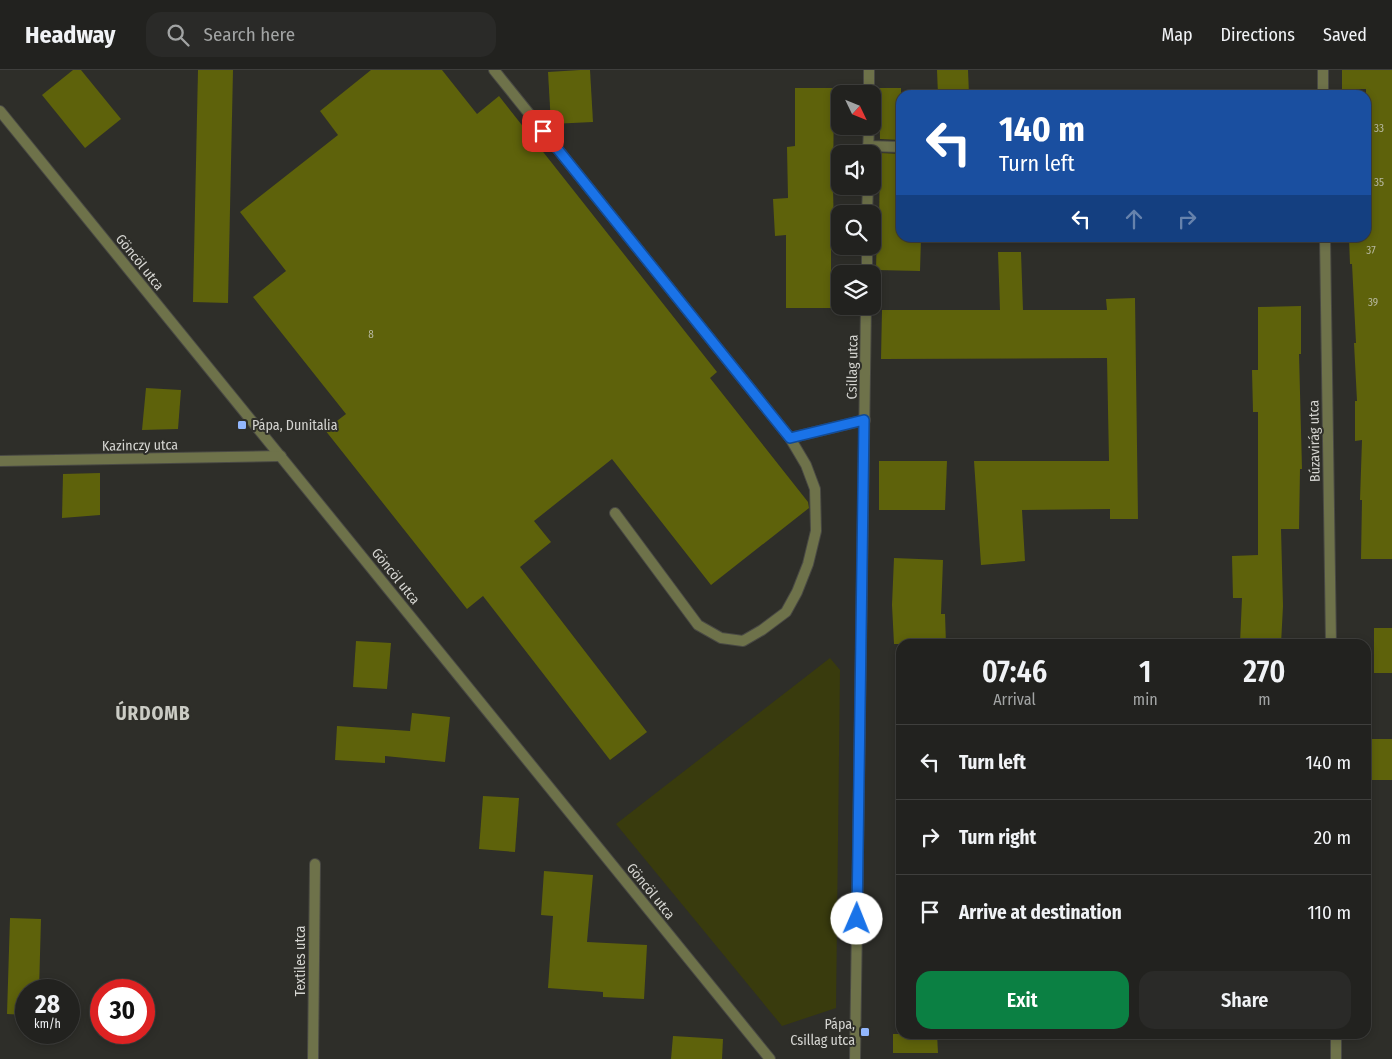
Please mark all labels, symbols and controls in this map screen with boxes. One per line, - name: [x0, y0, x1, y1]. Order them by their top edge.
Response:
- search box: [146, 12, 496, 57]
- text: Headway: [25, 21, 116, 49]
- icon: search: [164, 21, 192, 49]
- text: Search here: [204, 23, 295, 46]
- text: Map: [1161, 24, 1193, 46]
- text: Directions: [1221, 24, 1295, 46]
- text: Saved: [1323, 24, 1367, 46]
- north arrow: [831, 85, 881, 135]
- map controls: [831, 85, 881, 315]
- text: 140 m: [999, 108, 1085, 150]
- pin: [522, 110, 564, 152]
- icon: left: [916, 110, 981, 175]
- icon: arrive: [529, 117, 557, 145]
- house number: 33: [1374, 122, 1384, 135]
- button: sound: [831, 145, 881, 195]
- text: Turn left: [999, 150, 1075, 177]
- house number: 35: [1374, 176, 1384, 189]
- button: search: [831, 205, 881, 255]
- icon: left: [1067, 205, 1095, 233]
- icon: ahead: [1120, 205, 1148, 233]
- icon: right: [1173, 205, 1201, 233]
- street label: Göncöl utca: [112, 231, 167, 294]
- house number: 37: [1366, 244, 1376, 257]
- button: layers: [831, 265, 881, 315]
- house number: 39: [1368, 296, 1378, 309]
- house number: 8: [368, 328, 374, 341]
- street label: Csillag utca: [843, 334, 862, 400]
- street label: Búzavirág utca: [1305, 400, 1324, 482]
- place label: Pápa, Dunitalia: [252, 417, 338, 434]
- marker: Pápa, Dunitalia: [236, 419, 248, 431]
- street label: Kazinczy utca: [102, 436, 178, 455]
- street label: Göncöl utca: [368, 545, 423, 608]
- text: 07:46: [982, 654, 1047, 690]
- text: 1: [1139, 654, 1151, 690]
- text: 270: [1243, 654, 1285, 690]
- text: Arrival: [993, 690, 1036, 709]
- text: min: [1133, 690, 1158, 709]
- text: m: [1258, 690, 1270, 709]
- district label: ÚRDOMB: [115, 700, 191, 725]
- icon: left: [916, 748, 944, 776]
- text: Turn left: [959, 751, 1026, 774]
- text: 140 m: [1305, 751, 1351, 774]
- icon: right: [916, 823, 944, 851]
- text: Turn right: [959, 826, 1036, 849]
- text: 20 m: [1314, 826, 1351, 849]
- street label: Göncöl utca: [623, 860, 678, 923]
- position arrow: [830, 892, 882, 944]
- icon: arrive: [916, 898, 944, 926]
- text: Arrive at destination: [959, 901, 1122, 924]
- text: 110 m: [1307, 901, 1351, 924]
- street label: Textiles utca: [292, 925, 309, 996]
- button: Exit: [916, 971, 1129, 1029]
- button: Share: [1139, 971, 1351, 1029]
- speed limit sign: 30: [90, 979, 155, 1044]
- text: 28: [35, 990, 60, 1020]
- place label: Pápa, Csillag utca: [790, 1016, 855, 1049]
- text: km/h: [34, 1017, 61, 1031]
- marker: Pápa, Csillag utca: [859, 1026, 871, 1038]

